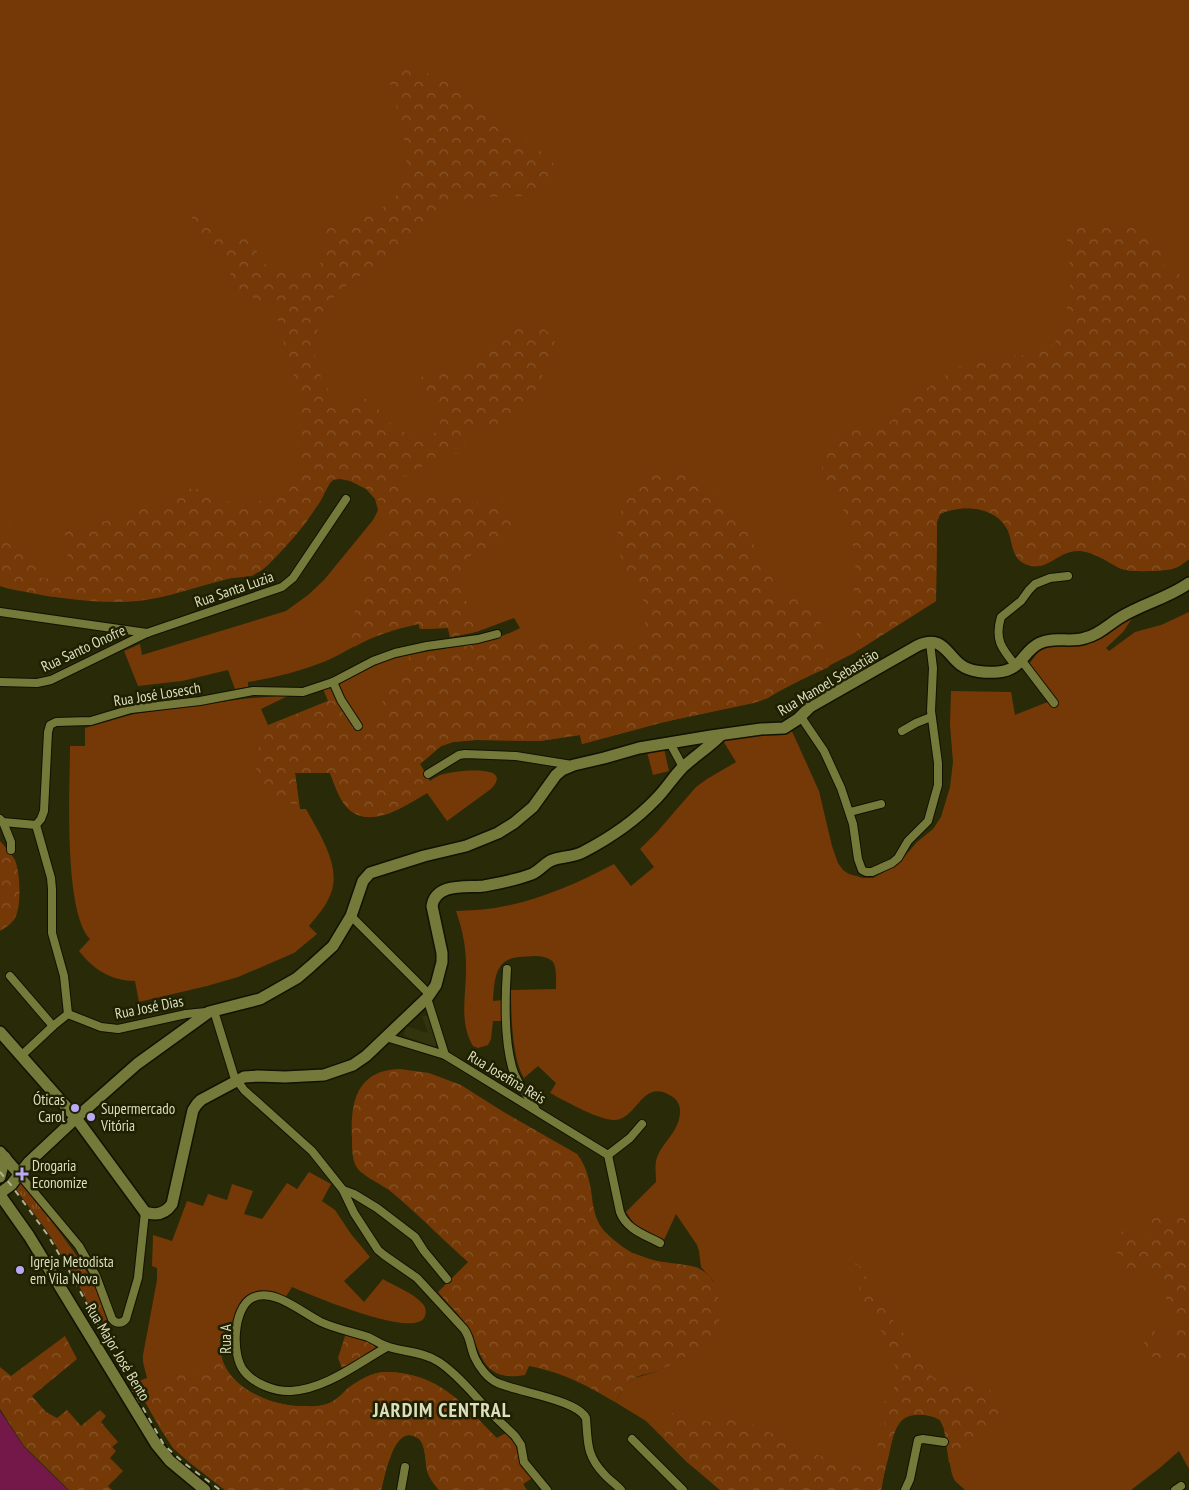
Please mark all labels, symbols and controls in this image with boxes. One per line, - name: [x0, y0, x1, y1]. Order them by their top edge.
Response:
- street label: Rua Santa Luzia: [192, 567, 276, 611]
- street label: Rua Santo Onofre: [38, 620, 128, 676]
- street label: Rua Manoel Sebastião: [774, 644, 882, 720]
- street label: Rua José Losesch: [112, 678, 202, 710]
- street label: Rua José Dias: [113, 991, 185, 1023]
- street label: Rua Josefina Reis: [465, 1046, 549, 1108]
- place label: Óticas Carol: [33, 1090, 65, 1126]
- place label: Supermercado Vitória: [100, 1099, 175, 1135]
- marker: Óticas Carol: [69, 1102, 81, 1114]
- marker: Supermercado Vitória: [85, 1111, 97, 1123]
- place label: Drogaria Economize: [32, 1156, 88, 1192]
- marker: Drogaria Economize: [16, 1168, 28, 1180]
- place label: Igreja Metodista em Vila Nova: [30, 1252, 114, 1288]
- marker: Igreja Metodista em Vila Nova: [14, 1264, 26, 1276]
- street label: Rua Major José Bento: [81, 1300, 155, 1404]
- street label: Rua A: [216, 1323, 235, 1354]
- district label: JARDIM CENTRAL: [372, 1397, 511, 1423]

